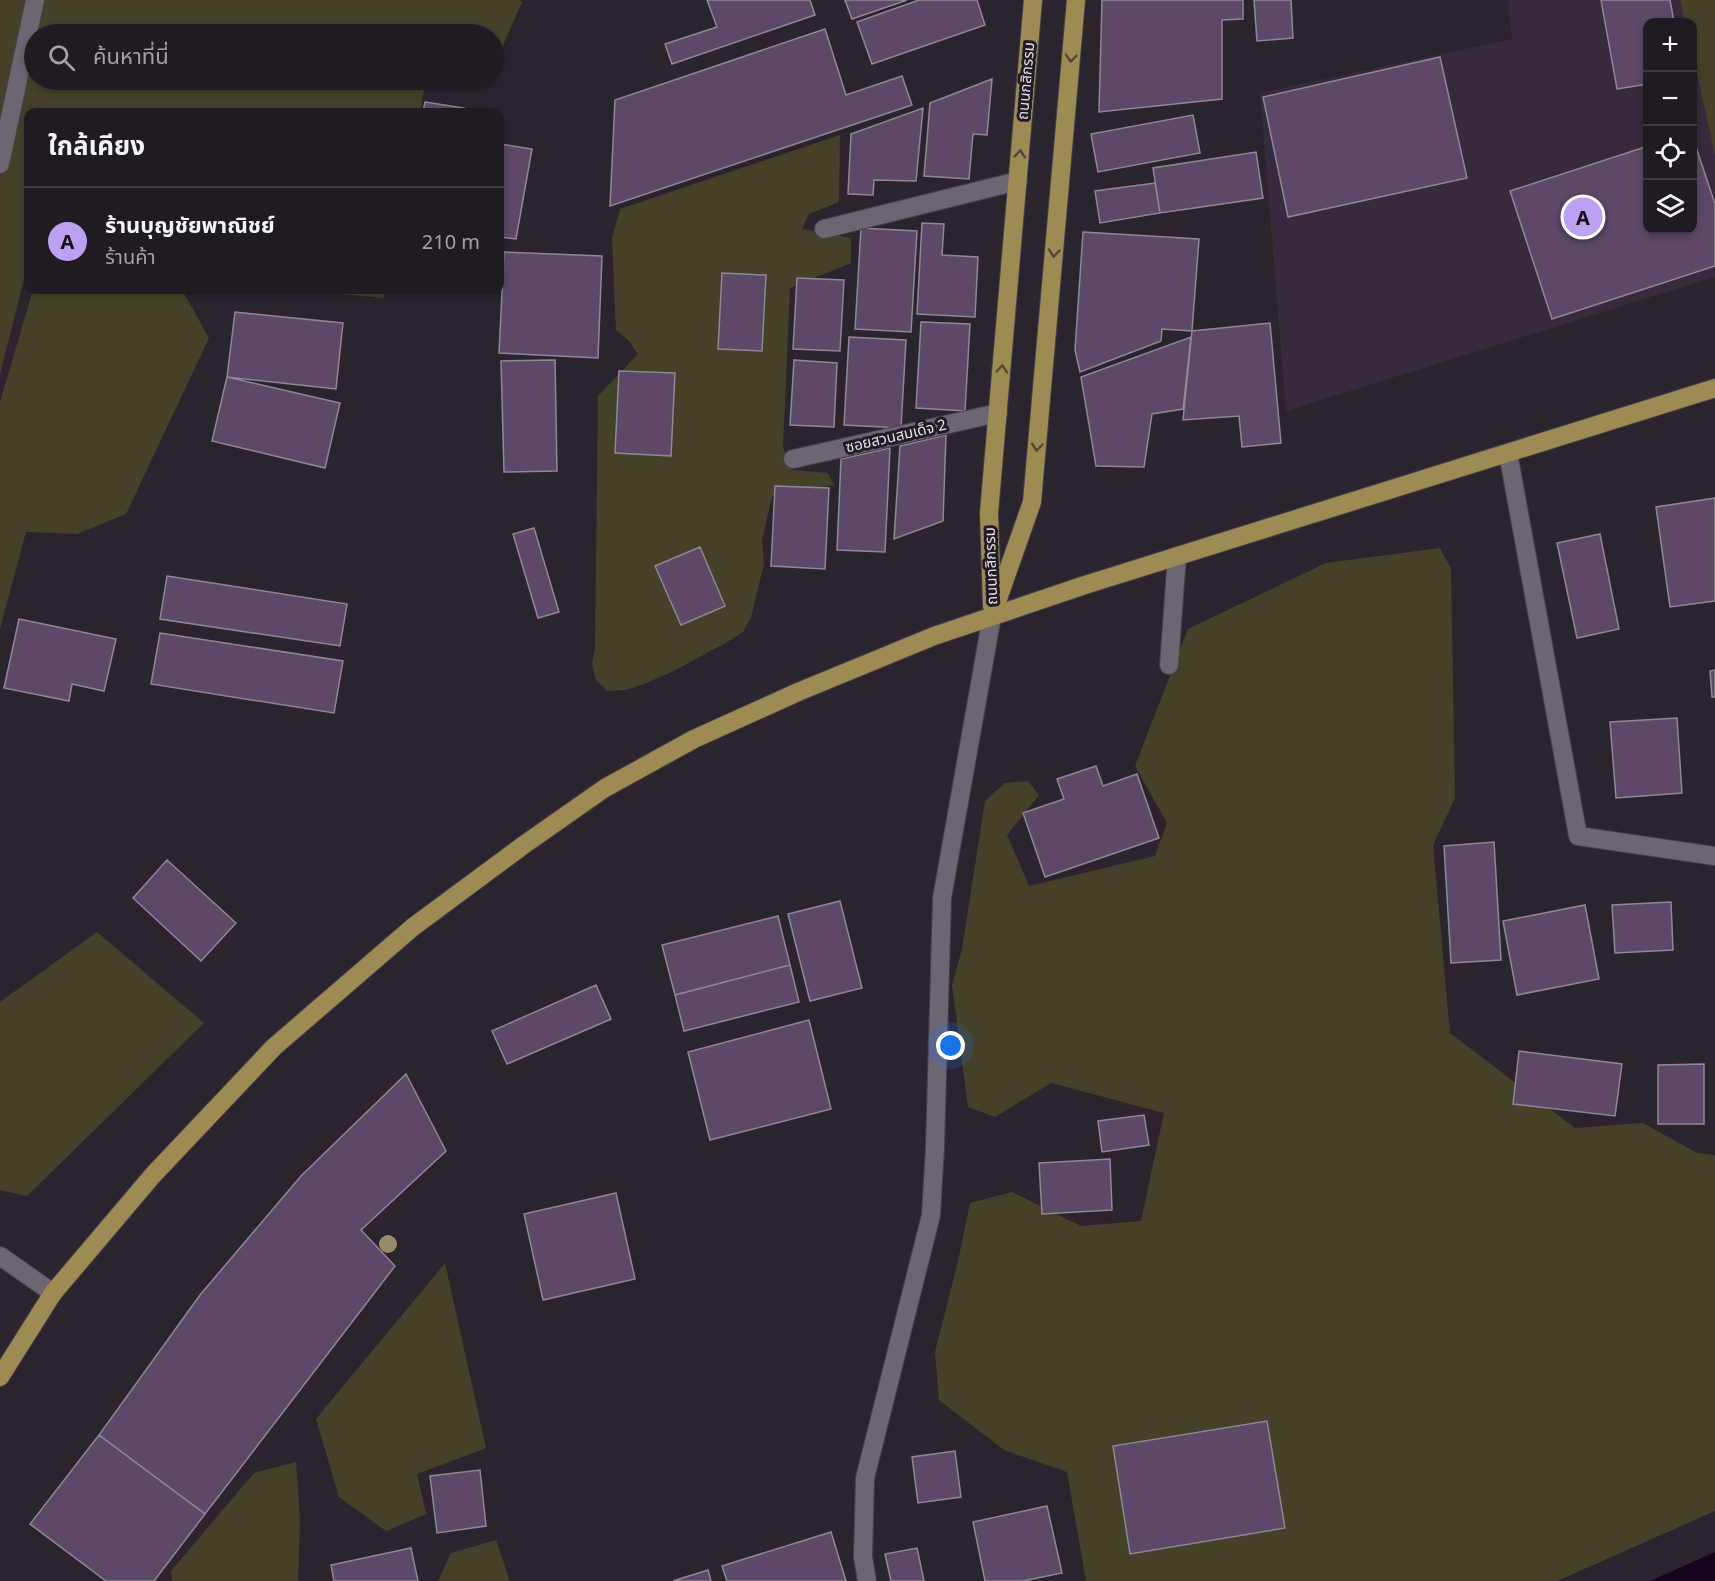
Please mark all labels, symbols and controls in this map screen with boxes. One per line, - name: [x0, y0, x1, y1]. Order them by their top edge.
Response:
- map controls: [1643, 18, 1697, 234]
- button: +: [1643, 18, 1697, 72]
- search box: [24, 24, 504, 90]
- text: ค้นหาที่นี่: [93, 40, 169, 70]
- icon: search: [45, 41, 78, 74]
- street label: ถนนกสิกรรม: [1012, 41, 1038, 121]
- one-way arrow: [1065, 54, 1078, 63]
- button: −: [1643, 72, 1697, 126]
- button: locate: [1643, 126, 1697, 180]
- text: ใกล้เคียง: [48, 127, 145, 163]
- one-way arrow: [1013, 150, 1026, 159]
- button: layers: [1643, 180, 1697, 234]
- pin: A: [1564, 194, 1602, 240]
- text: ร้านบุญชัยพาณิชย์: [105, 209, 275, 239]
- text: A: [61, 228, 74, 255]
- text: 210 m: [422, 228, 480, 255]
- text: ร้านค้า: [105, 243, 156, 270]
- one-way arrow: [1048, 248, 1061, 257]
- one-way arrow: [995, 365, 1008, 374]
- street label: ซอยสวนสมเด็จ 2: [843, 414, 948, 456]
- one-way arrow: [1031, 442, 1044, 451]
- street label: ถนนกสิกรรม: [979, 527, 1001, 605]
- your location: [936, 1031, 965, 1060]

